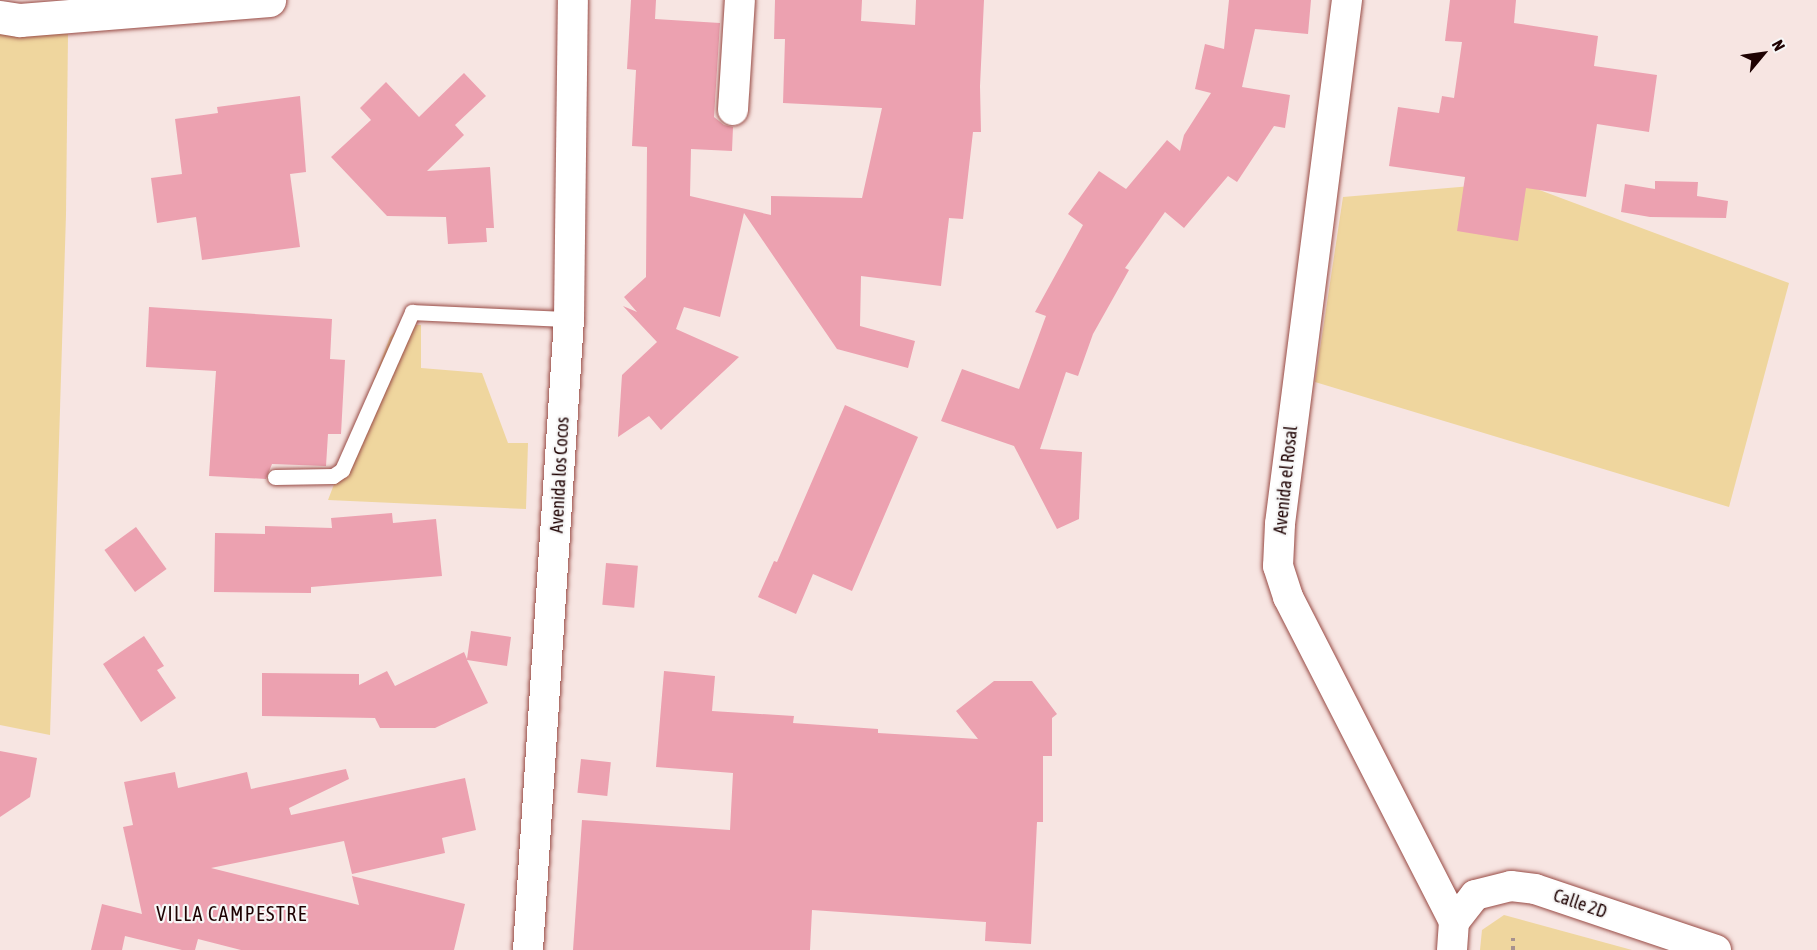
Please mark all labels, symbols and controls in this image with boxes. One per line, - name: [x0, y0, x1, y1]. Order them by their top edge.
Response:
- north arrow: [1733, 24, 1793, 84]
- text: N: [1769, 37, 1789, 54]
- street label: Avenida los Cocos: [546, 416, 574, 534]
- street label: Avenida el Rosal: [1270, 425, 1302, 535]
- street label: Calle 2D: [1550, 885, 1610, 923]
- district label: VILLA CAMPESTRE: [156, 901, 308, 925]

